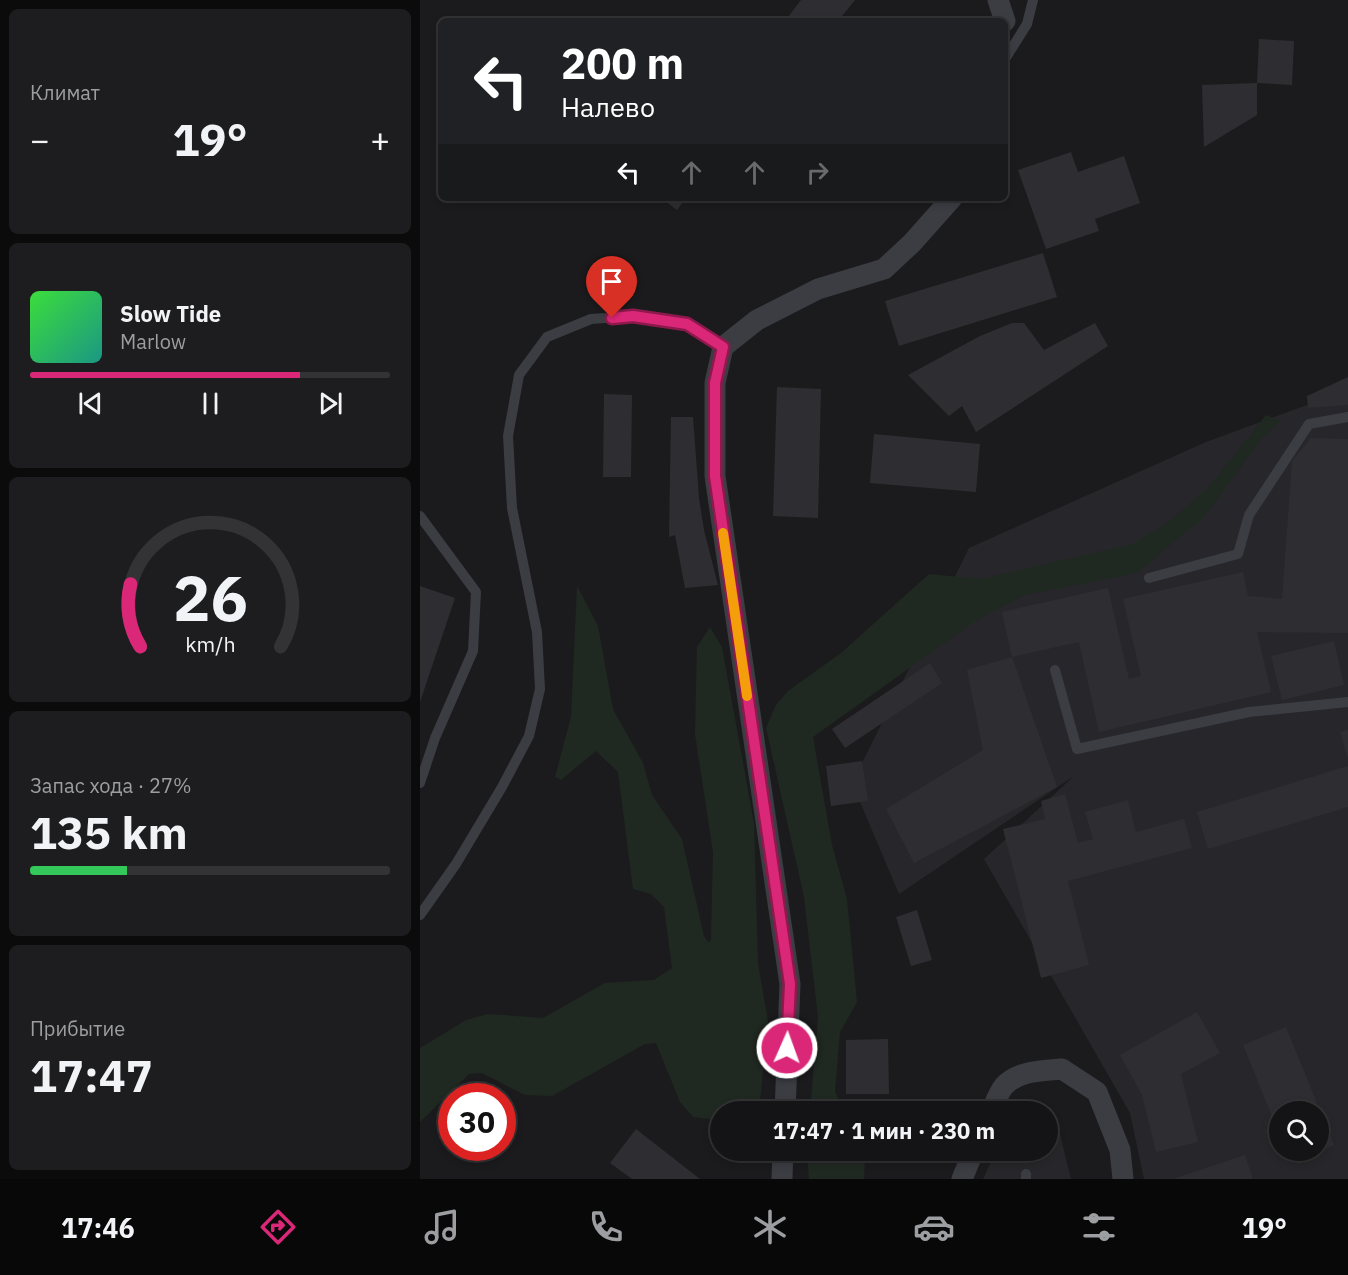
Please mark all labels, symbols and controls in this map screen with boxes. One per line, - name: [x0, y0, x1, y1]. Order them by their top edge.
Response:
- text: 200 m: [561, 36, 684, 91]
- icon: left: [462, 42, 540, 120]
- text: Климат: [30, 79, 100, 106]
- text: Налево: [561, 89, 655, 124]
- text: 19°: [172, 110, 248, 168]
- text: −: [30, 118, 50, 161]
- text: +: [370, 118, 390, 161]
- icon: left: [612, 156, 645, 189]
- icon: ahead: [675, 156, 708, 189]
- icon: ahead: [738, 156, 771, 189]
- icon: right: [801, 156, 834, 189]
- pin: [586, 256, 637, 318]
- icon: arrive: [595, 265, 628, 298]
- text: Slow Tide: [120, 299, 221, 328]
- text: Marlow: [120, 328, 186, 355]
- icon: previous: [74, 387, 107, 420]
- icon: pause: [194, 387, 227, 420]
- icon: next: [314, 387, 347, 420]
- text: 26: [173, 557, 247, 638]
- text: km/h: [185, 630, 235, 658]
- text: Запас хода · 27%: [30, 772, 192, 799]
- text: 135 km: [30, 803, 188, 861]
- text: Прибытие: [30, 1015, 125, 1042]
- position arrow: [755, 1016, 819, 1080]
- text: 17:47: [30, 1046, 153, 1104]
- speed limit sign: 30: [438, 1083, 516, 1161]
- map controls: [1269, 1101, 1329, 1161]
- button: search: [1269, 1101, 1329, 1161]
- text: 17:47 · 1 мин · 230 m: [773, 1116, 995, 1145]
- icon: directions: [257, 1206, 299, 1248]
- icon: music: [421, 1206, 463, 1248]
- icon: phone: [585, 1206, 627, 1248]
- icon: climate: [749, 1206, 791, 1248]
- icon: car: [913, 1206, 955, 1248]
- icon: filters: [1078, 1206, 1120, 1248]
- text: 17:46: [61, 1210, 135, 1245]
- text: 19°: [1242, 1210, 1287, 1245]

